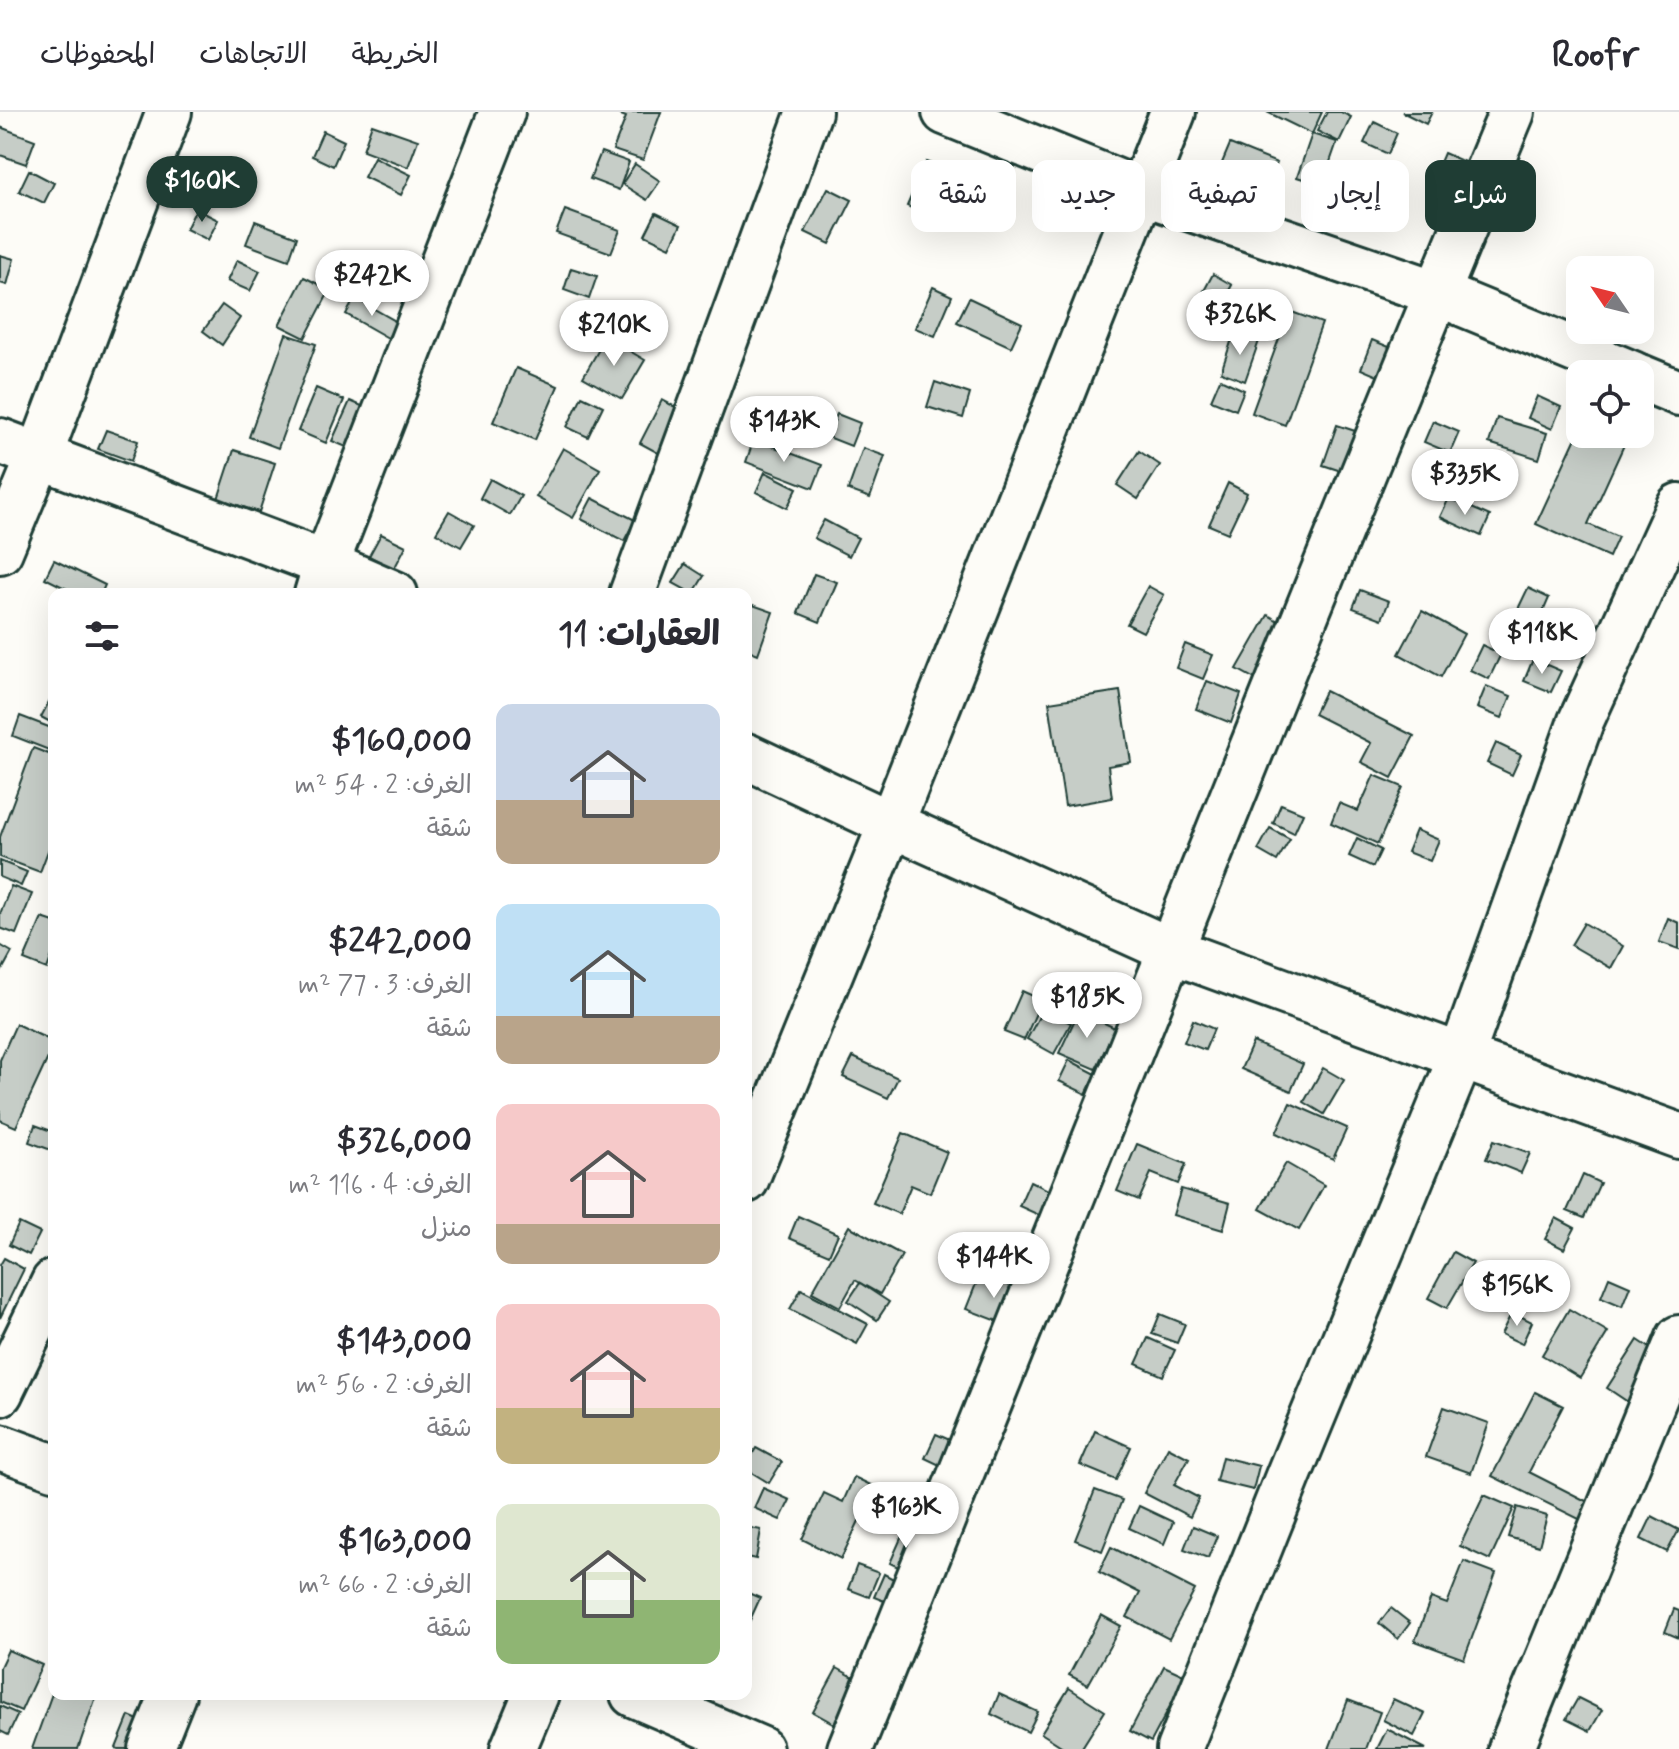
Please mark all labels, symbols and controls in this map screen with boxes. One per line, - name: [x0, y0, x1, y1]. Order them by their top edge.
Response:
- text: Roofr: [1552, 31, 1639, 80]
- text: المحفوظات: [40, 37, 155, 74]
- text: الاتجاهات: [199, 37, 307, 74]
- text: الخريطة: [351, 37, 439, 74]
- pin: $160K: [146, 156, 258, 224]
- chip: شقة: [911, 160, 1016, 232]
- chip: جديد: [1032, 160, 1145, 232]
- chip: تصفية: [1161, 160, 1285, 232]
- chip: إيجار: [1301, 160, 1409, 232]
- chip: شراء: [1425, 160, 1536, 232]
- text: $160K: [164, 165, 240, 199]
- pin: $242K: [316, 250, 428, 318]
- north arrow: [1566, 256, 1654, 344]
- map controls: [1566, 256, 1654, 448]
- text: $242K: [333, 259, 411, 293]
- pin: $326K: [1184, 289, 1296, 357]
- text: $326K: [1204, 298, 1276, 332]
- pin: $210K: [558, 300, 670, 368]
- text: $210K: [577, 309, 651, 343]
- button: locate: [1566, 360, 1654, 448]
- pin: $143K: [728, 396, 840, 464]
- text: $143K: [748, 405, 820, 439]
- pin: $335K: [1409, 449, 1521, 517]
- text: $335K: [1430, 458, 1500, 492]
- pin: $118K: [1486, 608, 1598, 676]
- text: العقارات: 11: [558, 613, 720, 658]
- icon: filters: [80, 614, 124, 658]
- text: $118K: [1507, 617, 1577, 651]
- text: $160,000: [331, 719, 472, 764]
- icon: home: [560, 736, 656, 832]
- text: الغرف: 2 · 54 m²: [295, 769, 472, 803]
- text: شقة: [427, 812, 472, 846]
- text: $242,000: [328, 919, 472, 964]
- icon: home: [560, 936, 656, 1032]
- text: الغرف: 3 · 77 m²: [298, 969, 472, 1003]
- pin: $185K: [1031, 972, 1143, 1040]
- text: $185K: [1050, 981, 1124, 1015]
- text: شقة: [427, 1012, 472, 1046]
- text: $326,000: [336, 1119, 472, 1164]
- icon: home: [560, 1136, 656, 1232]
- text: الغرف: 4 · 116 m²: [289, 1169, 472, 1203]
- text: منزل: [421, 1212, 472, 1246]
- pin: $144K: [938, 1232, 1050, 1300]
- text: $144K: [956, 1241, 1032, 1275]
- pin: $156K: [1461, 1260, 1573, 1328]
- text: $156K: [1481, 1269, 1553, 1303]
- text: $143,000: [336, 1319, 472, 1364]
- icon: home: [560, 1336, 656, 1432]
- text: الغرف: 2 · 56 m²: [296, 1369, 472, 1403]
- text: شقة: [427, 1412, 472, 1446]
- pin: $163K: [850, 1482, 962, 1550]
- text: $163K: [871, 1491, 941, 1525]
- text: $163,000: [338, 1519, 472, 1564]
- icon: home: [560, 1536, 656, 1632]
- text: الغرف: 2 · 66 m²: [298, 1569, 472, 1603]
- text: شقة: [427, 1612, 472, 1646]

